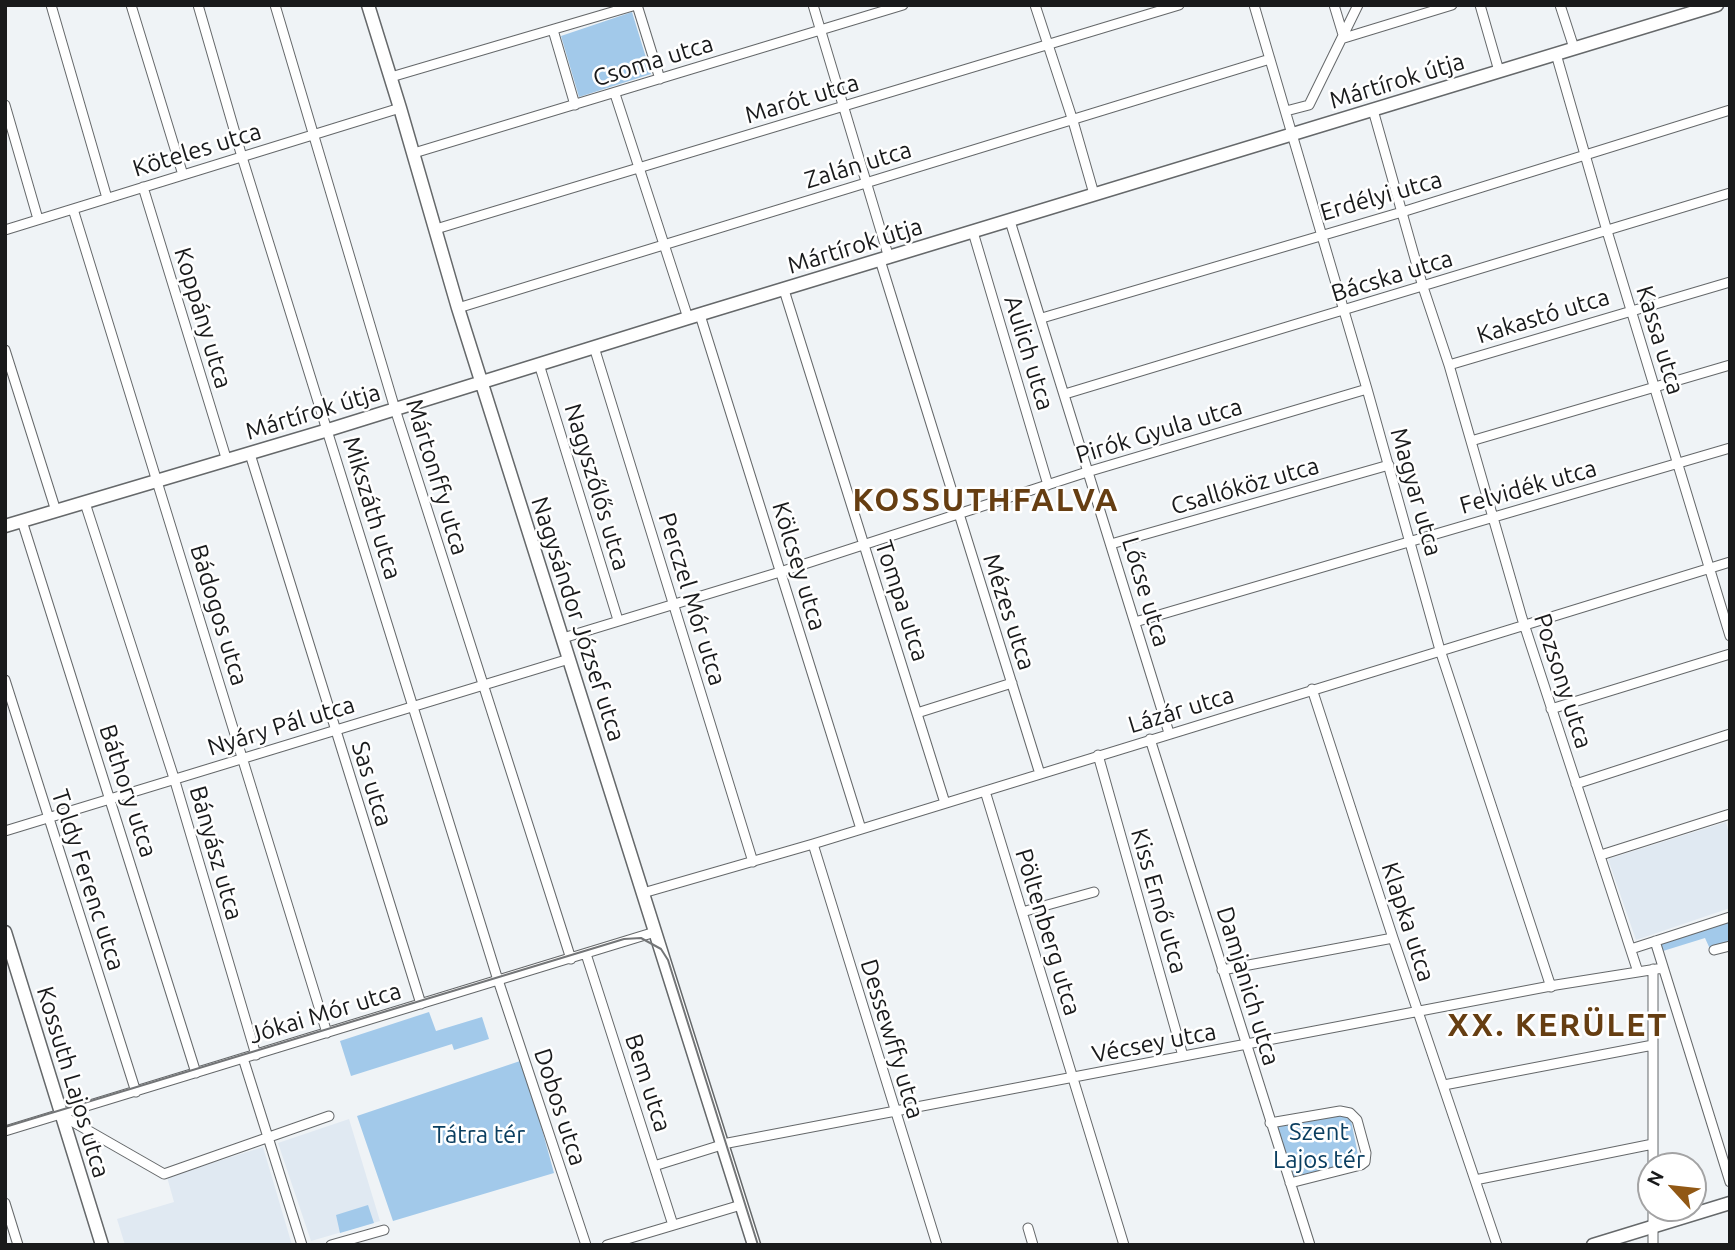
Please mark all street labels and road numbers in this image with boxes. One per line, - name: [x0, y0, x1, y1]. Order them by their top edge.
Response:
- street label: Csoma utca: [589, 29, 717, 93]
- street label: Mártírok útja: [1326, 47, 1468, 115]
- street label: Marót utca: [741, 68, 863, 130]
- street label: Köteles utca: [129, 117, 265, 183]
- street label: Zalán utca: [801, 135, 915, 195]
- street label: Erdélyi utca: [1317, 165, 1445, 227]
- street label: Mártírok útja: [784, 212, 926, 280]
- street label: Koppány utca: [168, 244, 238, 392]
- street label: Bácska utca: [1328, 244, 1456, 308]
- street label: Kakastó utca: [1473, 282, 1613, 350]
- street label: Kassa utca: [1630, 282, 1690, 398]
- street label: Aulich utca: [998, 292, 1060, 414]
- street label: Mártírok útja: [242, 378, 384, 446]
- street label: Pirók Gyula utca: [1072, 392, 1246, 470]
- street label: Mártonffy utca: [400, 395, 474, 559]
- street label: Nagyszőlős utca: [558, 400, 636, 574]
- street label: Magyar utca: [1384, 425, 1448, 559]
- street label: Mikszáth utca: [337, 433, 407, 583]
- street label: Csallóköz utca: [1168, 451, 1322, 521]
- street label: Felvidék utca: [1456, 454, 1600, 520]
- street label: Nagysándor József utca: [525, 493, 631, 745]
- street label: Kölcsey utca: [766, 498, 832, 634]
- street label: Perczel Mór utca: [652, 509, 732, 689]
- street label: Lőcse utca: [1116, 534, 1176, 650]
- street label: Tompa utca: [869, 537, 935, 665]
- street label: Bádogos utca: [184, 541, 254, 689]
- street label: Mézes utca: [977, 550, 1041, 674]
- street label: Pozsony utca: [1528, 610, 1598, 752]
- street label: Lázár utca: [1125, 680, 1237, 740]
- street label: Nyáry Pál utca: [204, 690, 358, 762]
- street label: Báthory utca: [93, 721, 163, 861]
- street label: Sas utca: [345, 738, 399, 830]
- street label: Bányász utca: [183, 783, 249, 923]
- street label: Toldy Ferenc utca: [45, 786, 131, 974]
- street label: Kiss Ernő utca: [1125, 825, 1193, 977]
- street label: Pöltenberg utca: [1009, 845, 1087, 1019]
- street label: Klapka utca: [1375, 859, 1441, 985]
- street label: Damjanich utca: [1210, 903, 1286, 1069]
- street label: Dessewffy utca: [854, 956, 930, 1122]
- street label: Jókai Mór utca: [245, 976, 405, 1050]
- street label: Kossuth Lajos utca: [30, 983, 116, 1181]
- street label: Vécsey utca: [1089, 1017, 1219, 1069]
- street label: Bem utca: [619, 1030, 677, 1136]
- street label: Dobos utca: [528, 1045, 592, 1169]

